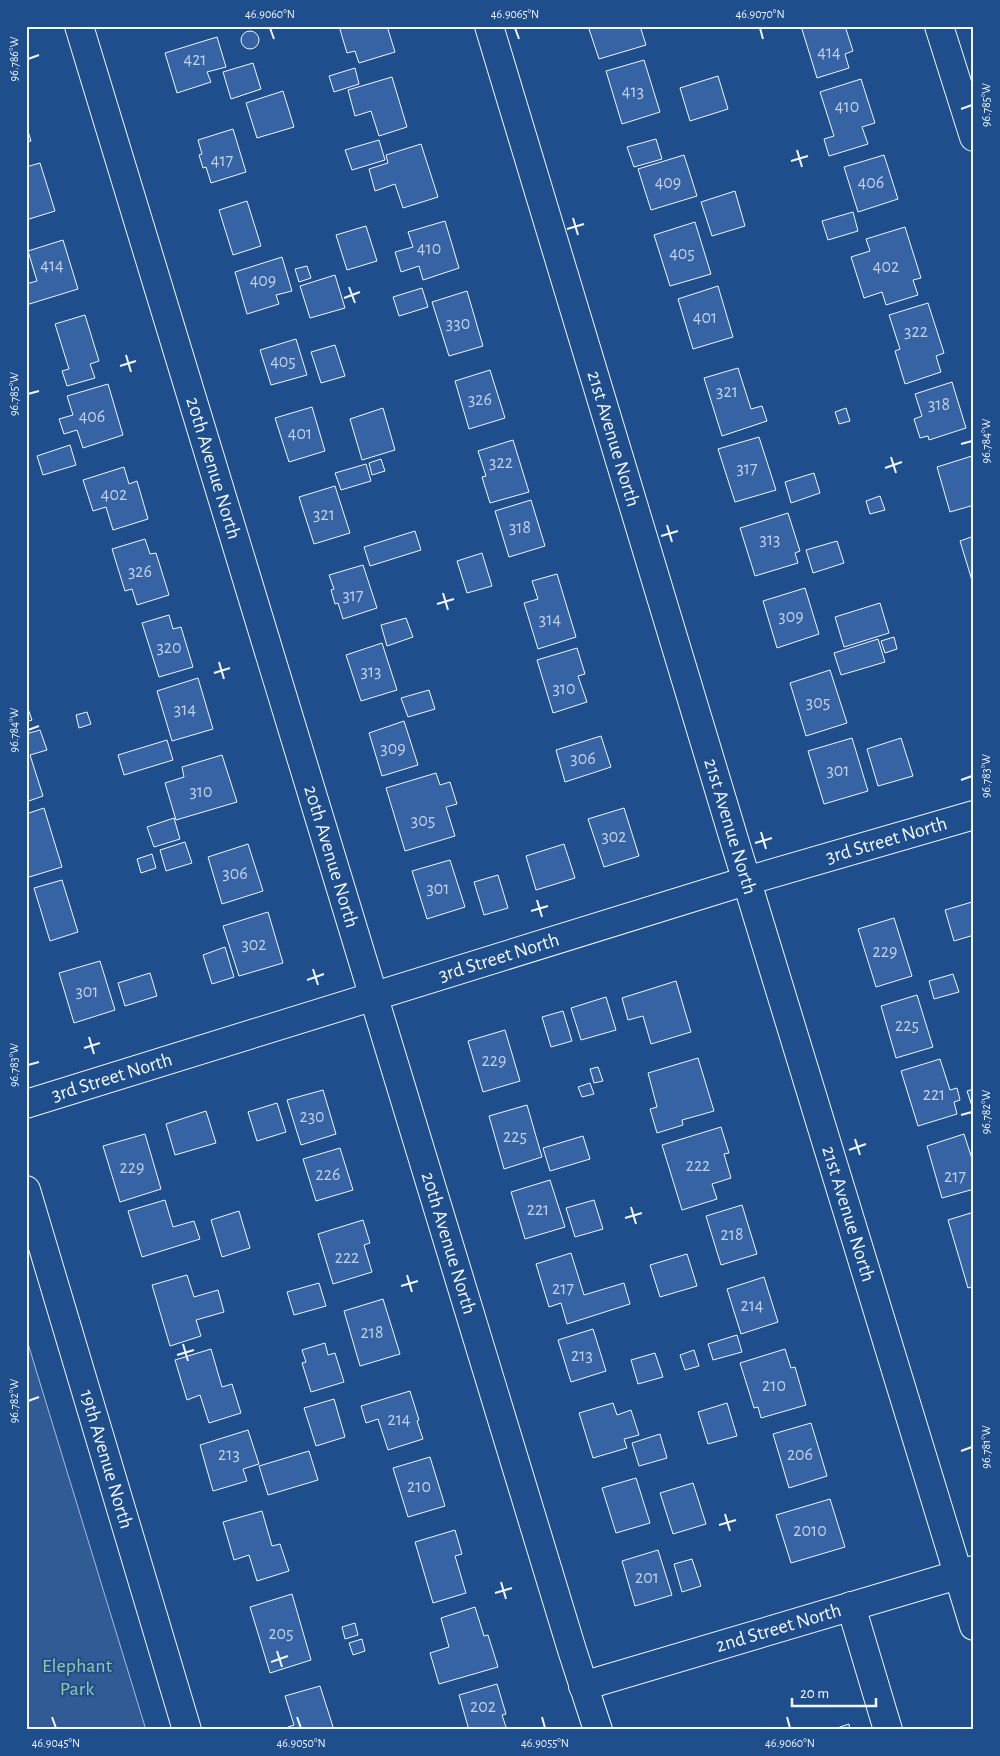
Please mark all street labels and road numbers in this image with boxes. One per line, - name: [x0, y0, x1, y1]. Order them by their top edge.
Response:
- street label: 21st Avenue North: [583, 368, 643, 509]
- street label: 20th Avenue North: [182, 395, 244, 542]
- street label: 21st Avenue North: [700, 756, 760, 897]
- street label: 20th Avenue North: [300, 783, 362, 930]
- street label: 3rd Street North: [824, 813, 949, 867]
- street label: 3rd Street North: [436, 930, 562, 986]
- street label: 3rd Street North: [49, 1049, 175, 1105]
- street label: 21st Avenue North: [818, 1144, 878, 1284]
- street label: 20th Avenue North: [417, 1170, 480, 1317]
- street label: 19th Avenue North: [76, 1387, 136, 1531]
- street label: 2nd Street North: [714, 1600, 844, 1656]

